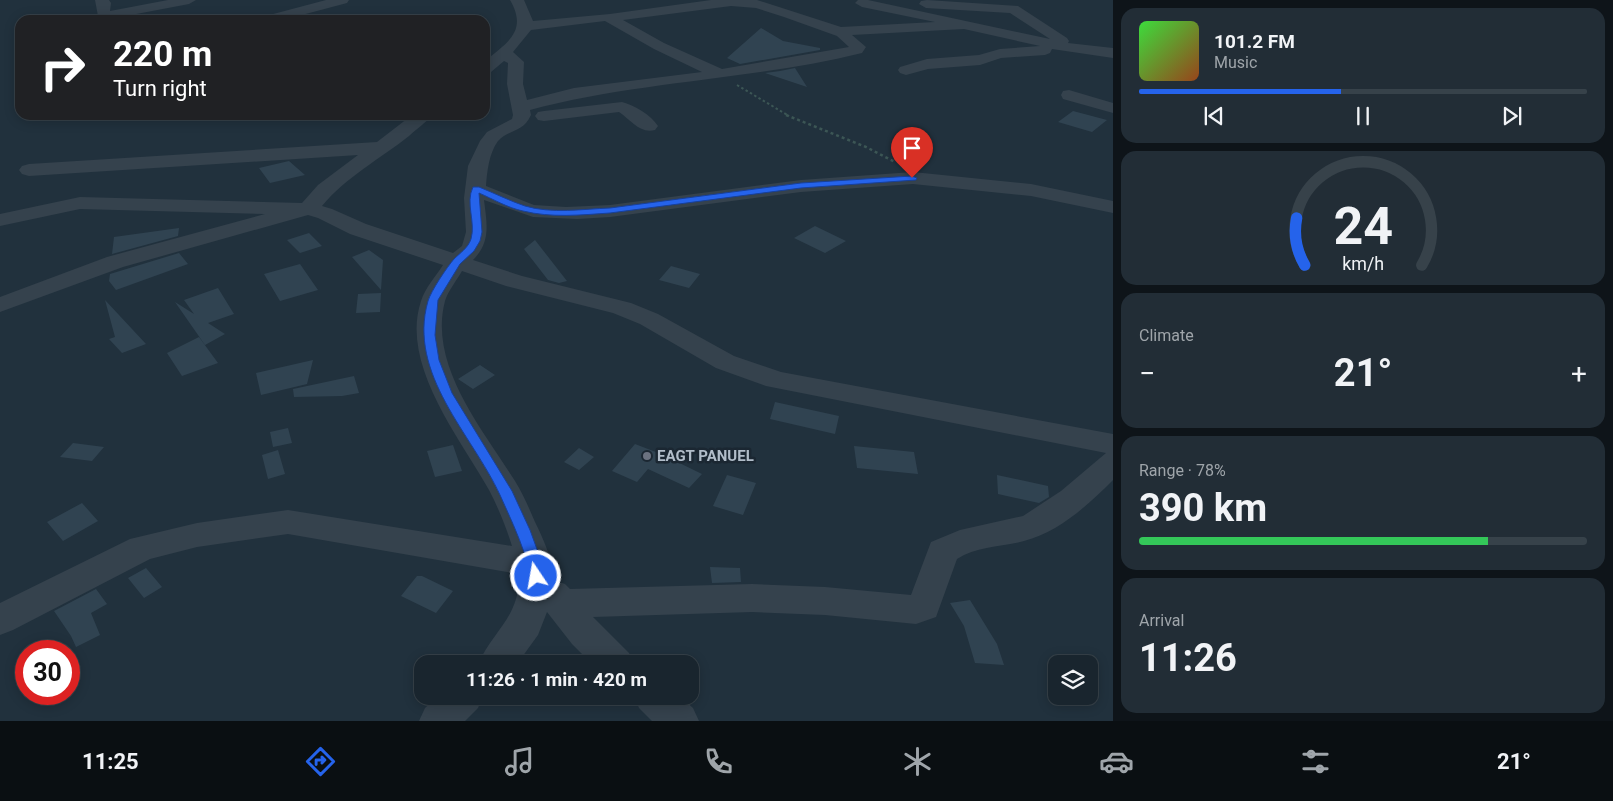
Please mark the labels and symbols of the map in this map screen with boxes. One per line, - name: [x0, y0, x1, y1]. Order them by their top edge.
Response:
- pin: [891, 127, 933, 178]
- place label: EAGT PANUEL: [657, 447, 754, 465]
- marker: EAGT PANUEL: [641, 450, 653, 462]
- position arrow: [509, 549, 561, 601]
- speed limit sign: 30: [15, 640, 80, 705]

